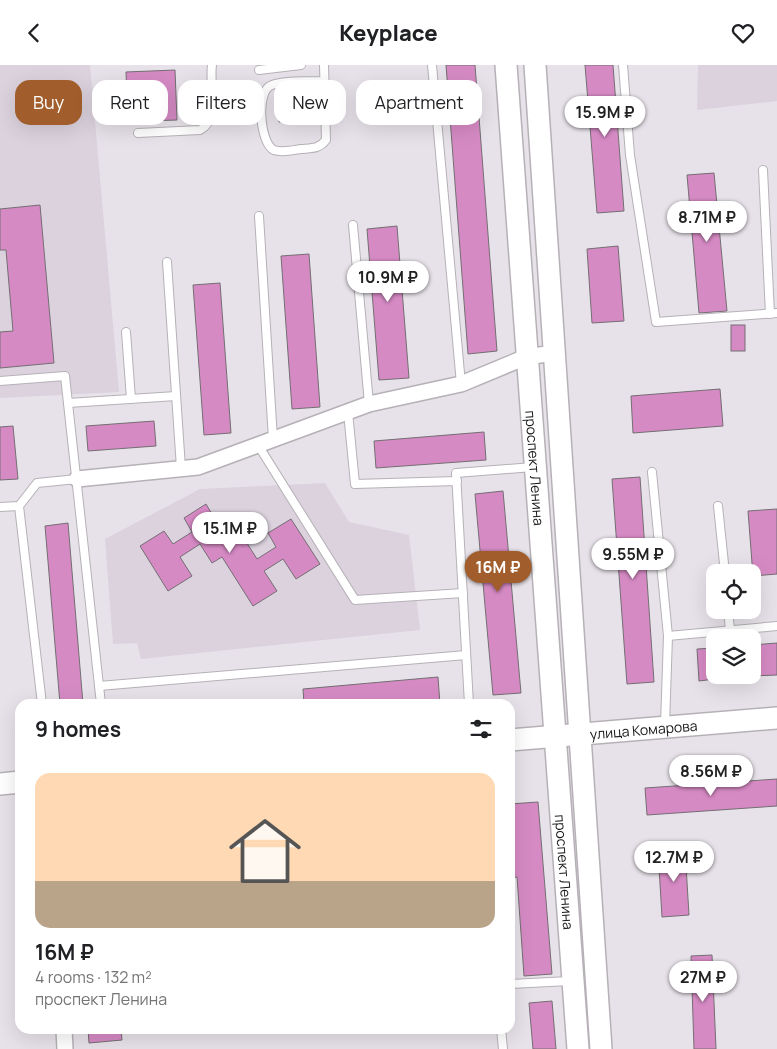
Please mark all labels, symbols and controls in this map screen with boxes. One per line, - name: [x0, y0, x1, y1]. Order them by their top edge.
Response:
- text: Keyplace: [339, 18, 438, 48]
- icon: back: [20, 19, 48, 47]
- icon: heart: [729, 19, 757, 47]
- chip: Buy: [15, 80, 82, 125]
- chip: Rent: [92, 80, 168, 125]
- chip: Filters: [178, 80, 264, 125]
- chip: New: [274, 80, 346, 125]
- chip: Apartment: [356, 80, 482, 125]
- pin: 15.9M ₽: [559, 95, 651, 138]
- text: 15.9M ₽: [575, 101, 635, 123]
- pin: 8.71M ₽: [661, 201, 753, 243]
- text: 8.71M ₽: [678, 206, 736, 228]
- pin: 10.9M ₽: [342, 261, 434, 303]
- text: 10.9M ₽: [358, 266, 418, 288]
- street label: проспект Ленина: [522, 410, 549, 526]
- pin: 15.1M ₽: [184, 511, 276, 554]
- text: 15.1M ₽: [203, 517, 257, 539]
- pin: 9.55M ₽: [587, 537, 679, 580]
- text: 9.55M ₽: [602, 543, 664, 565]
- pin: 16M ₽: [463, 551, 533, 593]
- text: 16M ₽: [476, 556, 520, 578]
- map controls: [706, 564, 761, 684]
- button: locate: [706, 564, 761, 619]
- button: layers: [706, 629, 761, 684]
- text: 9 homes: [35, 715, 121, 743]
- icon: filters: [467, 715, 495, 743]
- street label: улица Комарова: [589, 715, 698, 743]
- pin: 8.56M ₽: [665, 755, 757, 797]
- text: 8.56M ₽: [680, 760, 742, 782]
- icon: home: [220, 806, 310, 896]
- street label: проспект Ленина: [551, 813, 579, 930]
- pin: 12.7M ₽: [628, 841, 720, 883]
- text: 12.7M ₽: [645, 846, 703, 868]
- text: 16M ₽: [35, 938, 94, 966]
- pin: 27M ₽: [668, 961, 738, 1003]
- text: 4 rooms · 132 m²: [35, 966, 152, 988]
- text: 27M ₽: [680, 966, 726, 988]
- text: проспект Ленина: [35, 988, 167, 1010]

